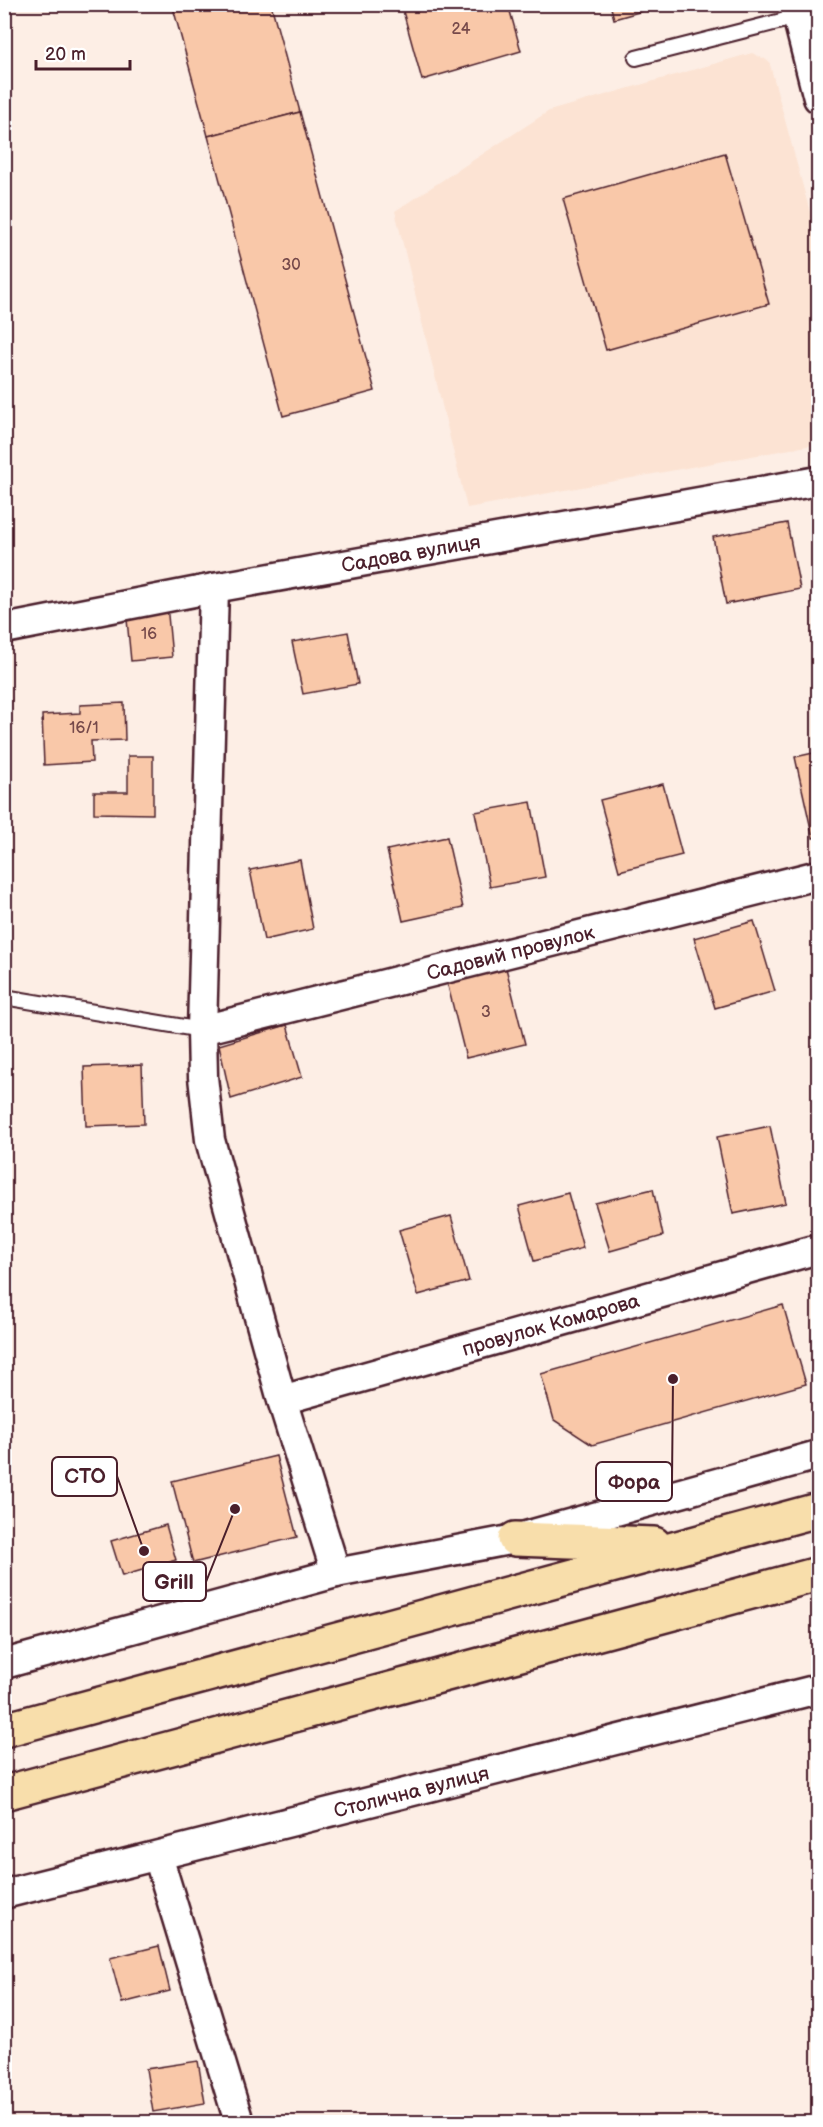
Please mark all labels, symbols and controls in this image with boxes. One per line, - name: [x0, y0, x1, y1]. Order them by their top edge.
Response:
- house number: 24: [452, 20, 471, 39]
- scale bar: [36, 33, 130, 71]
- text: 20 m: [45, 44, 86, 65]
- house number: 30: [281, 256, 301, 275]
- street label: Садова вулиця: [340, 530, 483, 578]
- house number: 16: [141, 625, 157, 644]
- house number: 16/1: [69, 719, 99, 738]
- street label: Садовий провулок: [424, 921, 597, 986]
- house number: 3: [481, 1003, 491, 1022]
- street label: провулок Комарова: [459, 1289, 642, 1362]
- callout: СТО: [52, 1457, 117, 1496]
- callout: Фора: [596, 1462, 672, 1501]
- text: СТО: [64, 1464, 106, 1489]
- text: Фора: [608, 1470, 661, 1495]
- callout: Grill: [143, 1562, 206, 1601]
- text: Grill: [154, 1570, 194, 1595]
- street label: Столична вулиця: [331, 1761, 492, 1823]

